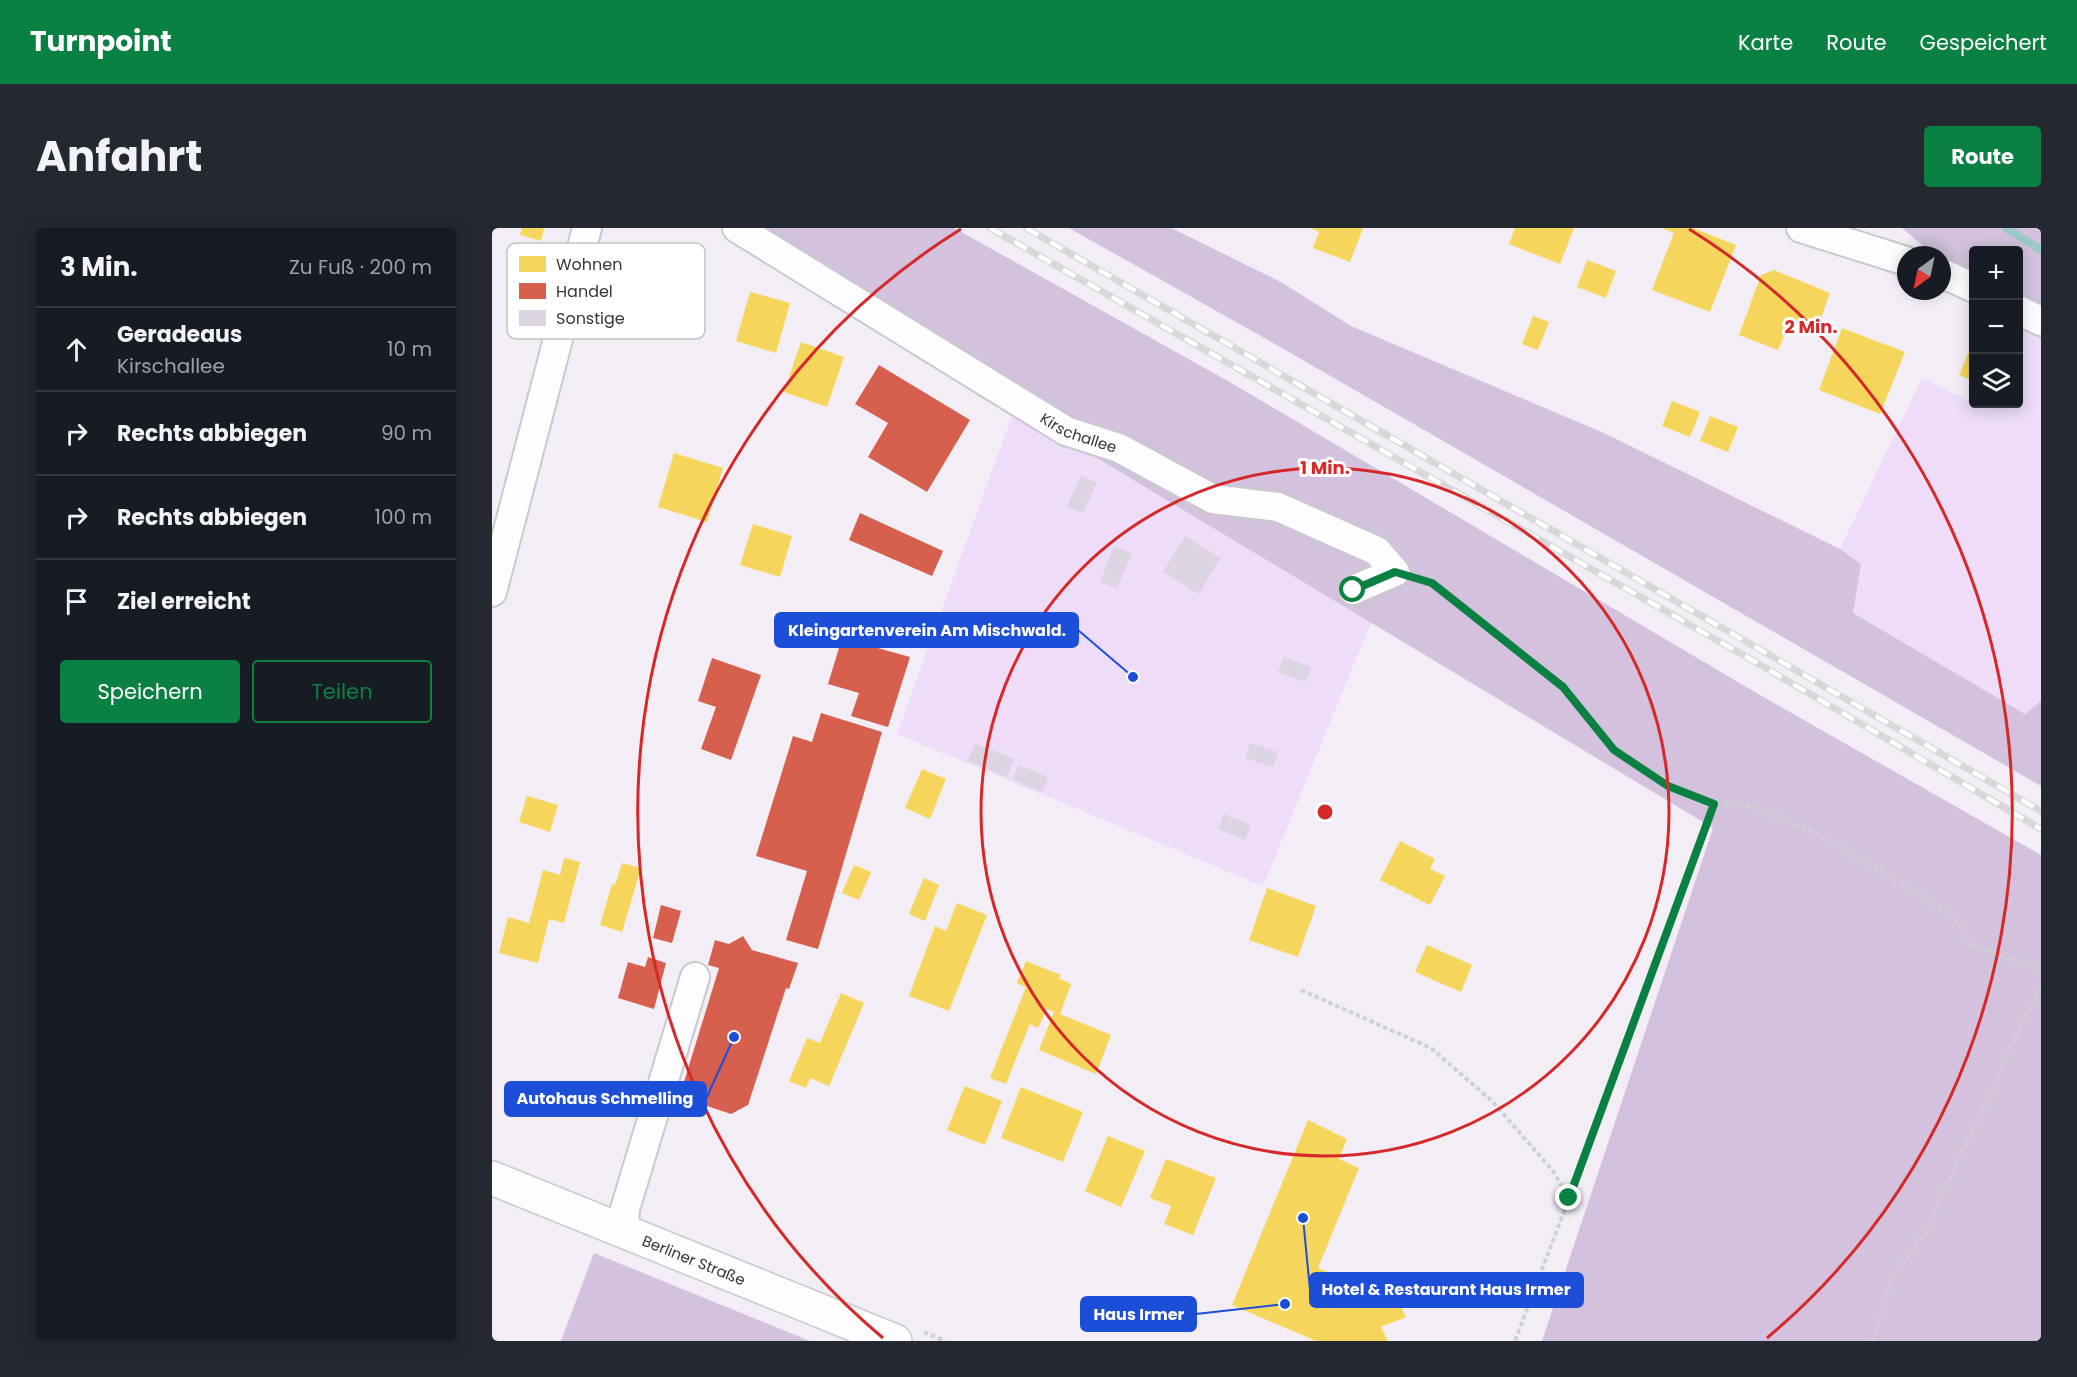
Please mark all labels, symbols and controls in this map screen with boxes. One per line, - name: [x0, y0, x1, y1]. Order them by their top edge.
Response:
- text: Turnpoint: [30, 22, 172, 61]
- text: Karte: [1738, 28, 1793, 57]
- text: Route: [1826, 28, 1887, 57]
- text: Gespeichert: [1920, 28, 2047, 57]
- button: Route: [1924, 126, 2041, 187]
- text: Anfahrt: [36, 127, 202, 186]
- legend: [507, 243, 705, 339]
- north arrow: [1897, 246, 1951, 300]
- map controls: [1969, 246, 2023, 408]
- button: +: [1969, 246, 2023, 300]
- text: 3 Min.: [60, 249, 138, 285]
- text: Zu Fuß · 200 m: [289, 253, 432, 281]
- text: Wohnen: [556, 253, 623, 276]
- text: Handel: [556, 280, 613, 303]
- button: −: [1969, 300, 2023, 354]
- text: Sonstige: [556, 307, 625, 330]
- text: 2 Min.: [1784, 314, 1838, 339]
- text: Geradeaus: [117, 319, 242, 350]
- icon: ahead: [60, 333, 93, 366]
- text: 10 m: [387, 335, 432, 363]
- text: Kirschallee: [117, 352, 225, 380]
- button: layers: [1969, 354, 2023, 408]
- street label: Kirschallee: [1037, 407, 1120, 457]
- icon: right: [60, 417, 93, 450]
- text: Rechts abbiegen: [117, 418, 307, 449]
- text: 90 m: [381, 419, 432, 447]
- text: 1 Min.: [1300, 455, 1350, 480]
- icon: right: [60, 501, 93, 534]
- text: Rechts abbiegen: [117, 502, 307, 533]
- text: 100 m: [375, 503, 432, 531]
- route start: [1339, 576, 1365, 602]
- icon: arrive: [60, 585, 93, 618]
- text: Ziel erreicht: [117, 586, 251, 617]
- callout: Kleingartenverein Am Mischwald.: [775, 613, 1078, 647]
- text: Kleingartenverein Am Mischwald.: [788, 619, 1066, 642]
- button: Speichern: [60, 660, 240, 723]
- button: Teilen: [252, 660, 432, 723]
- centre of rings: [1315, 802, 1335, 822]
- callout: Autohaus Schmelling: [505, 1082, 706, 1116]
- text: Autohaus Schmelling: [517, 1087, 693, 1110]
- route end: [1555, 1184, 1581, 1210]
- street label: Berliner Straße: [639, 1229, 749, 1290]
- callout: Hotel & Restaurant Haus Irmer: [1310, 1273, 1583, 1307]
- text: Hotel & Restaurant Haus Irmer: [1321, 1278, 1571, 1301]
- callout: Haus Irmer: [1081, 1297, 1196, 1331]
- text: Haus Irmer: [1094, 1303, 1185, 1326]

